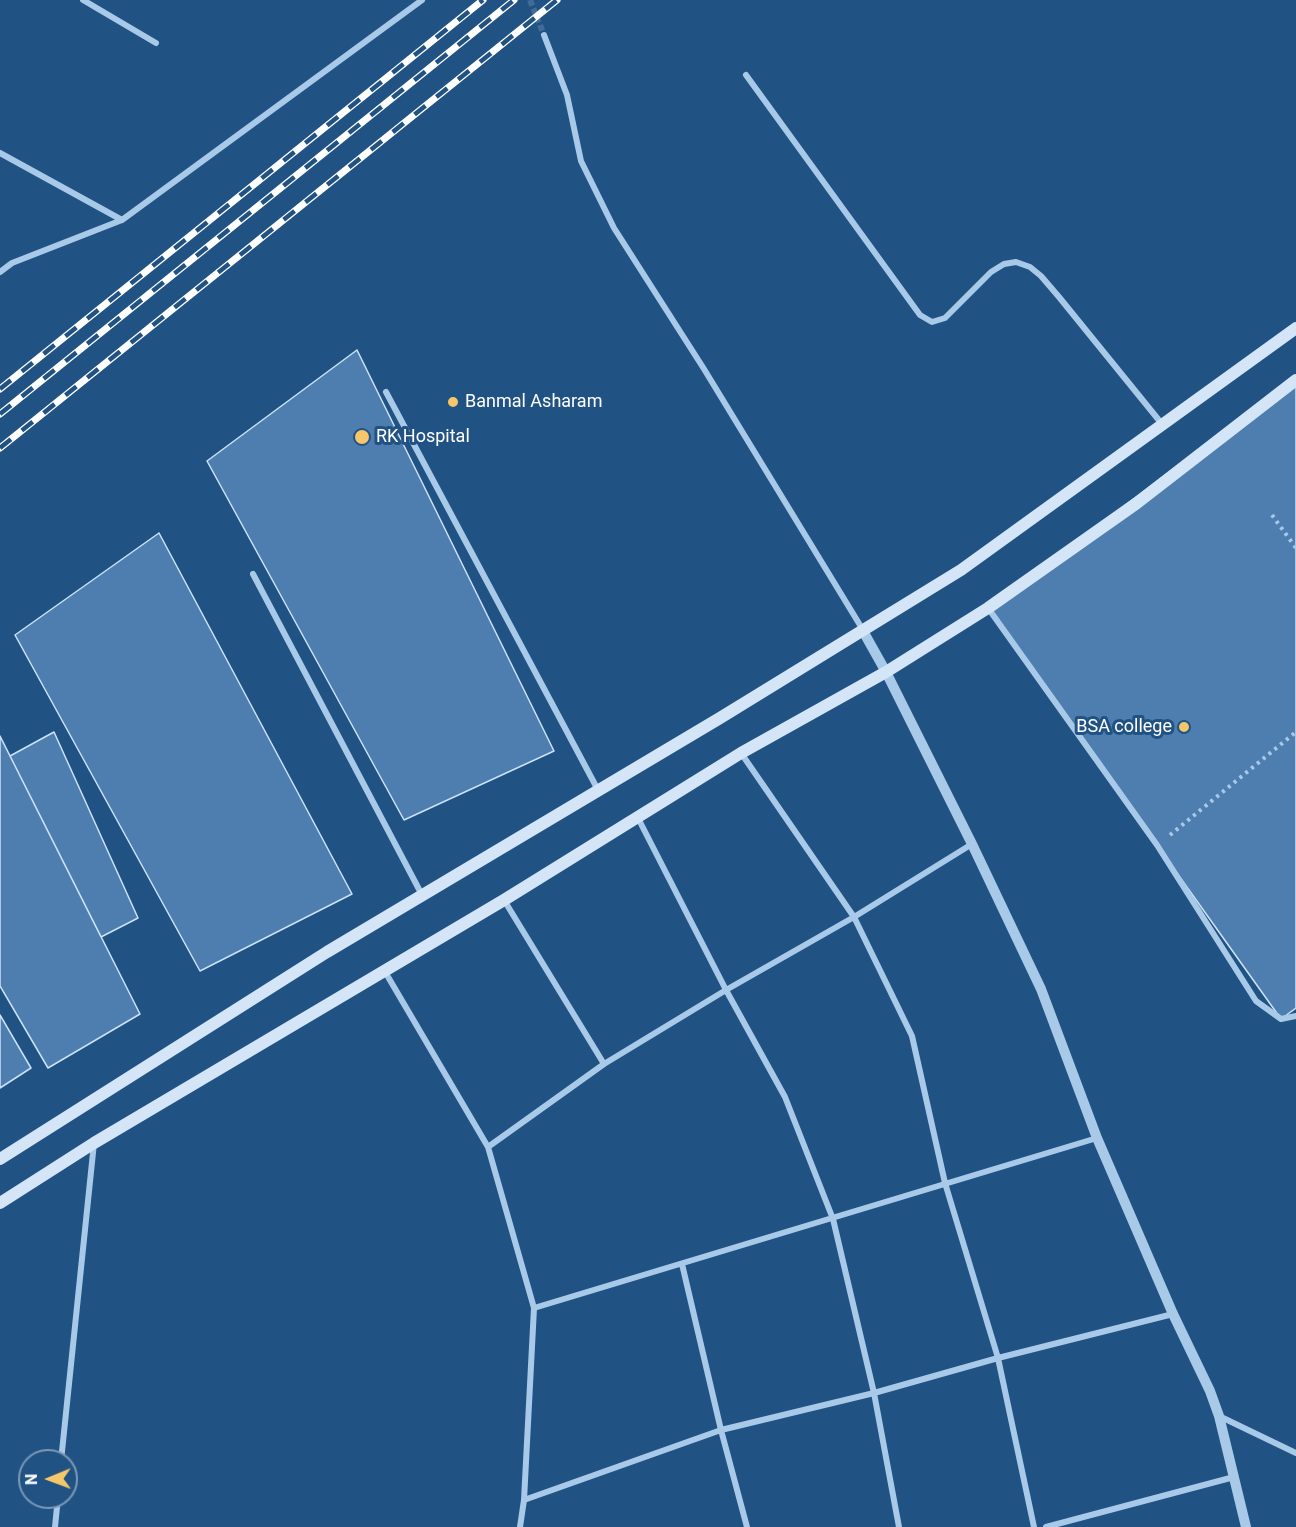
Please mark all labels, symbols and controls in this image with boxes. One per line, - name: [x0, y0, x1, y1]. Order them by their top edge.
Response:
- place label: Banmal Asharam: [465, 391, 602, 413]
- marker: Banmal Asharam: [446, 395, 460, 409]
- place label: RK Hospital: [376, 426, 470, 448]
- marker: RK Hospital: [353, 428, 371, 446]
- place label: BSA college: [1076, 716, 1172, 738]
- marker: BSA college: [1177, 720, 1191, 734]
- north arrow: [18, 1449, 78, 1509]
- text: N: [22, 1473, 41, 1485]

